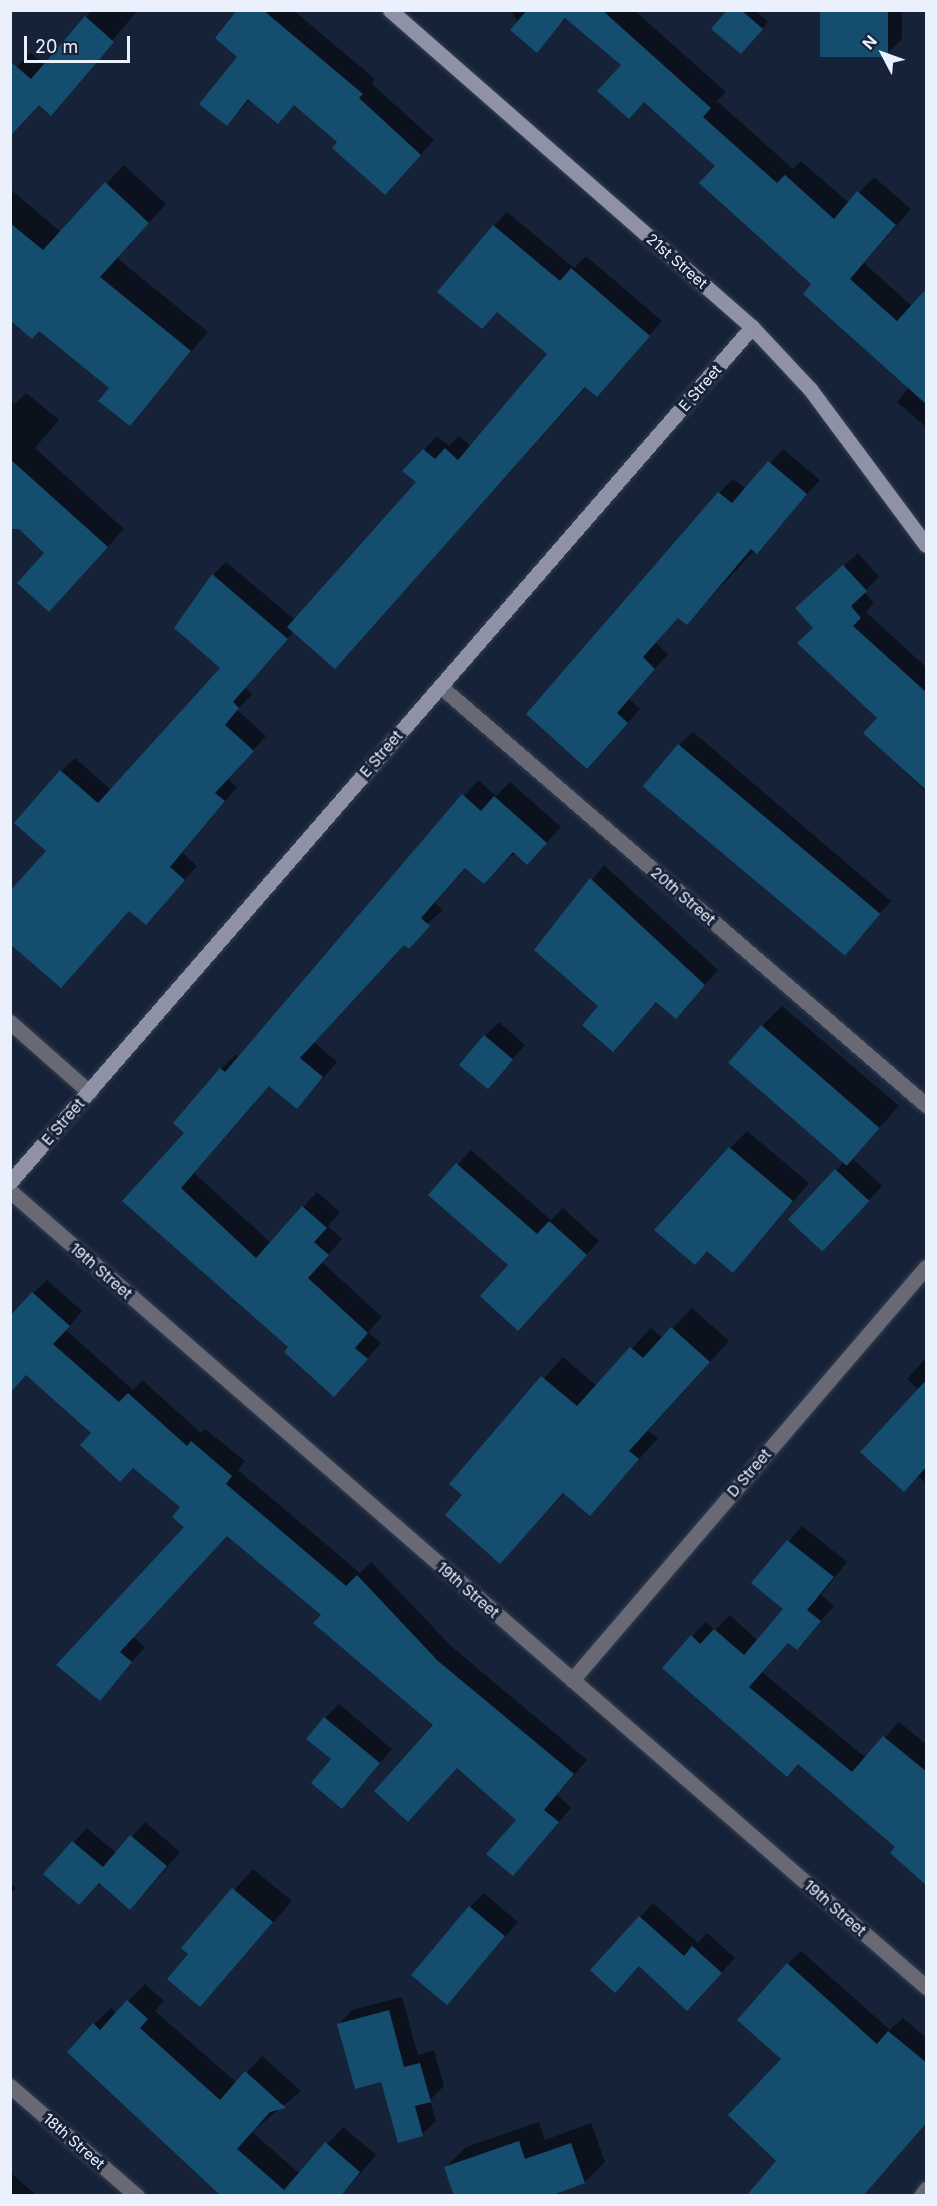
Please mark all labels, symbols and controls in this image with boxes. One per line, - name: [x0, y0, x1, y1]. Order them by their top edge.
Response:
- scale bar: [27, 24, 134, 62]
- north arrow: [853, 24, 913, 84]
- text: N: [858, 31, 881, 53]
- text: 20 m: [35, 36, 78, 57]
- street label: 21st Street: [643, 230, 711, 292]
- street label: E Street: [675, 361, 725, 415]
- street label: E Street: [356, 727, 406, 781]
- street label: 20th Street: [647, 863, 719, 929]
- street label: E Street: [38, 1095, 88, 1149]
- street label: 19th Street: [66, 1239, 136, 1303]
- street label: D Street: [723, 1445, 775, 1501]
- street label: 19th Street: [433, 1558, 503, 1622]
- street label: 19th Street: [800, 1876, 870, 1940]
- street label: 18th Street: [40, 2109, 108, 2173]

